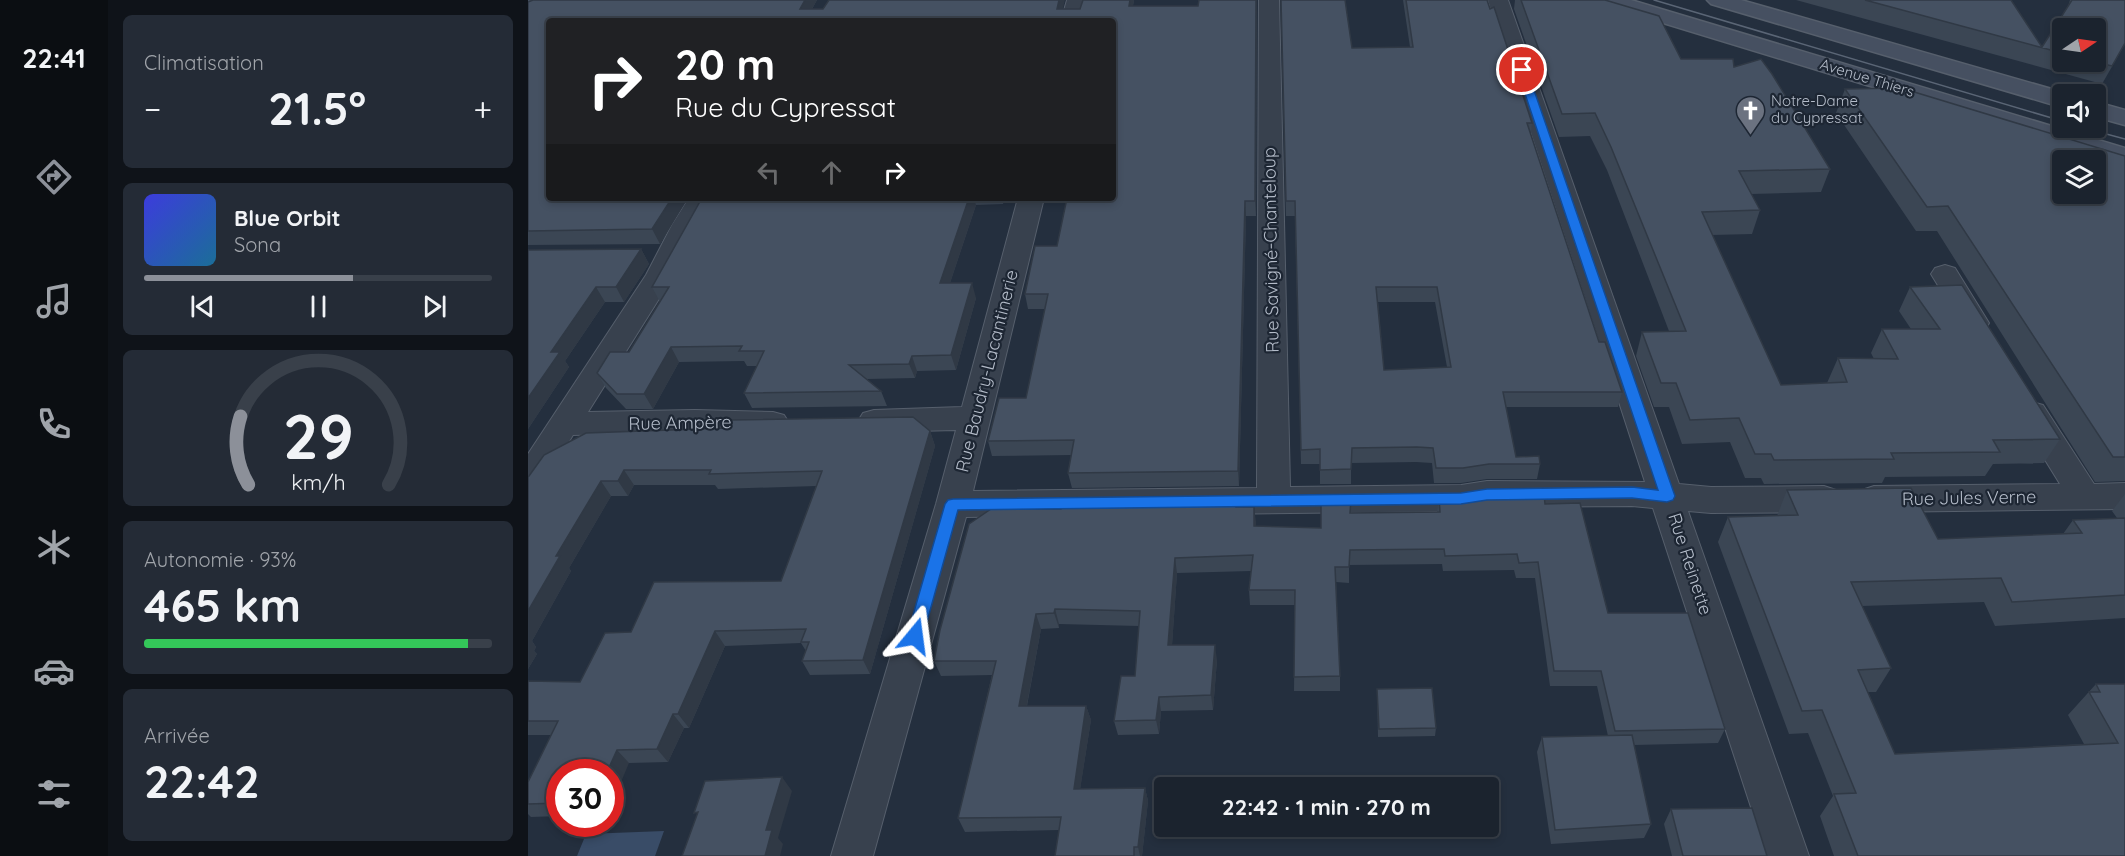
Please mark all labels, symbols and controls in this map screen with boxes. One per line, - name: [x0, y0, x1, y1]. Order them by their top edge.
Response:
- north arrow: [2052, 18, 2106, 72]
- map controls: [2052, 18, 2106, 204]
- text: 20 m: [675, 38, 775, 91]
- text: 22:41: [22, 41, 86, 75]
- icon: right: [576, 42, 654, 120]
- pin: [1496, 44, 1547, 95]
- text: Climatisation: [144, 50, 264, 75]
- icon: arrive: [1505, 53, 1538, 86]
- street label: Avenue Thiers: [1818, 54, 1917, 101]
- text: 21.5°: [268, 80, 366, 136]
- button: sound: [2052, 84, 2106, 138]
- text: −: [144, 88, 161, 129]
- text: +: [473, 88, 492, 129]
- text: Rue du Cypressat: [675, 90, 896, 124]
- place label: Notre-Dame du Cypressat: [1771, 91, 1863, 127]
- church icon: Notre-Dame du Cypressat: [1734, 94, 1766, 136]
- street label: Rue Savigné-Chanteloup: [1257, 147, 1284, 353]
- button: layers: [2052, 150, 2106, 204]
- icon: directions: [33, 156, 75, 198]
- icon: left: [752, 156, 785, 189]
- icon: ahead: [815, 156, 848, 189]
- icon: right: [878, 156, 911, 189]
- text: Blue Orbit: [234, 204, 340, 232]
- text: Sona: [234, 232, 281, 257]
- street label: Rue Baudry-Lacantinerie: [950, 267, 1023, 474]
- icon: music: [33, 280, 75, 322]
- icon: previous: [186, 290, 219, 323]
- icon: pause: [302, 290, 335, 323]
- icon: next: [418, 290, 451, 323]
- text: 29: [283, 397, 353, 475]
- icon: phone: [33, 403, 75, 445]
- street label: Rue Ampère: [628, 410, 732, 435]
- text: km/h: [291, 469, 345, 495]
- street label: Rue Jules Verne: [1902, 485, 2036, 510]
- street label: Rue Reinette: [1663, 510, 1718, 618]
- icon: climate: [33, 526, 75, 568]
- text: Autonomie · 93%: [144, 547, 296, 572]
- text: 465 km: [144, 577, 301, 633]
- position arrow: [883, 604, 947, 668]
- icon: car: [33, 650, 75, 692]
- text: Arrivée: [144, 723, 210, 748]
- text: 22:42: [144, 753, 260, 809]
- speed limit sign: 30: [546, 759, 624, 837]
- icon: filters: [33, 773, 75, 815]
- text: 22:42 · 1 min · 270 m: [1222, 793, 1431, 821]

